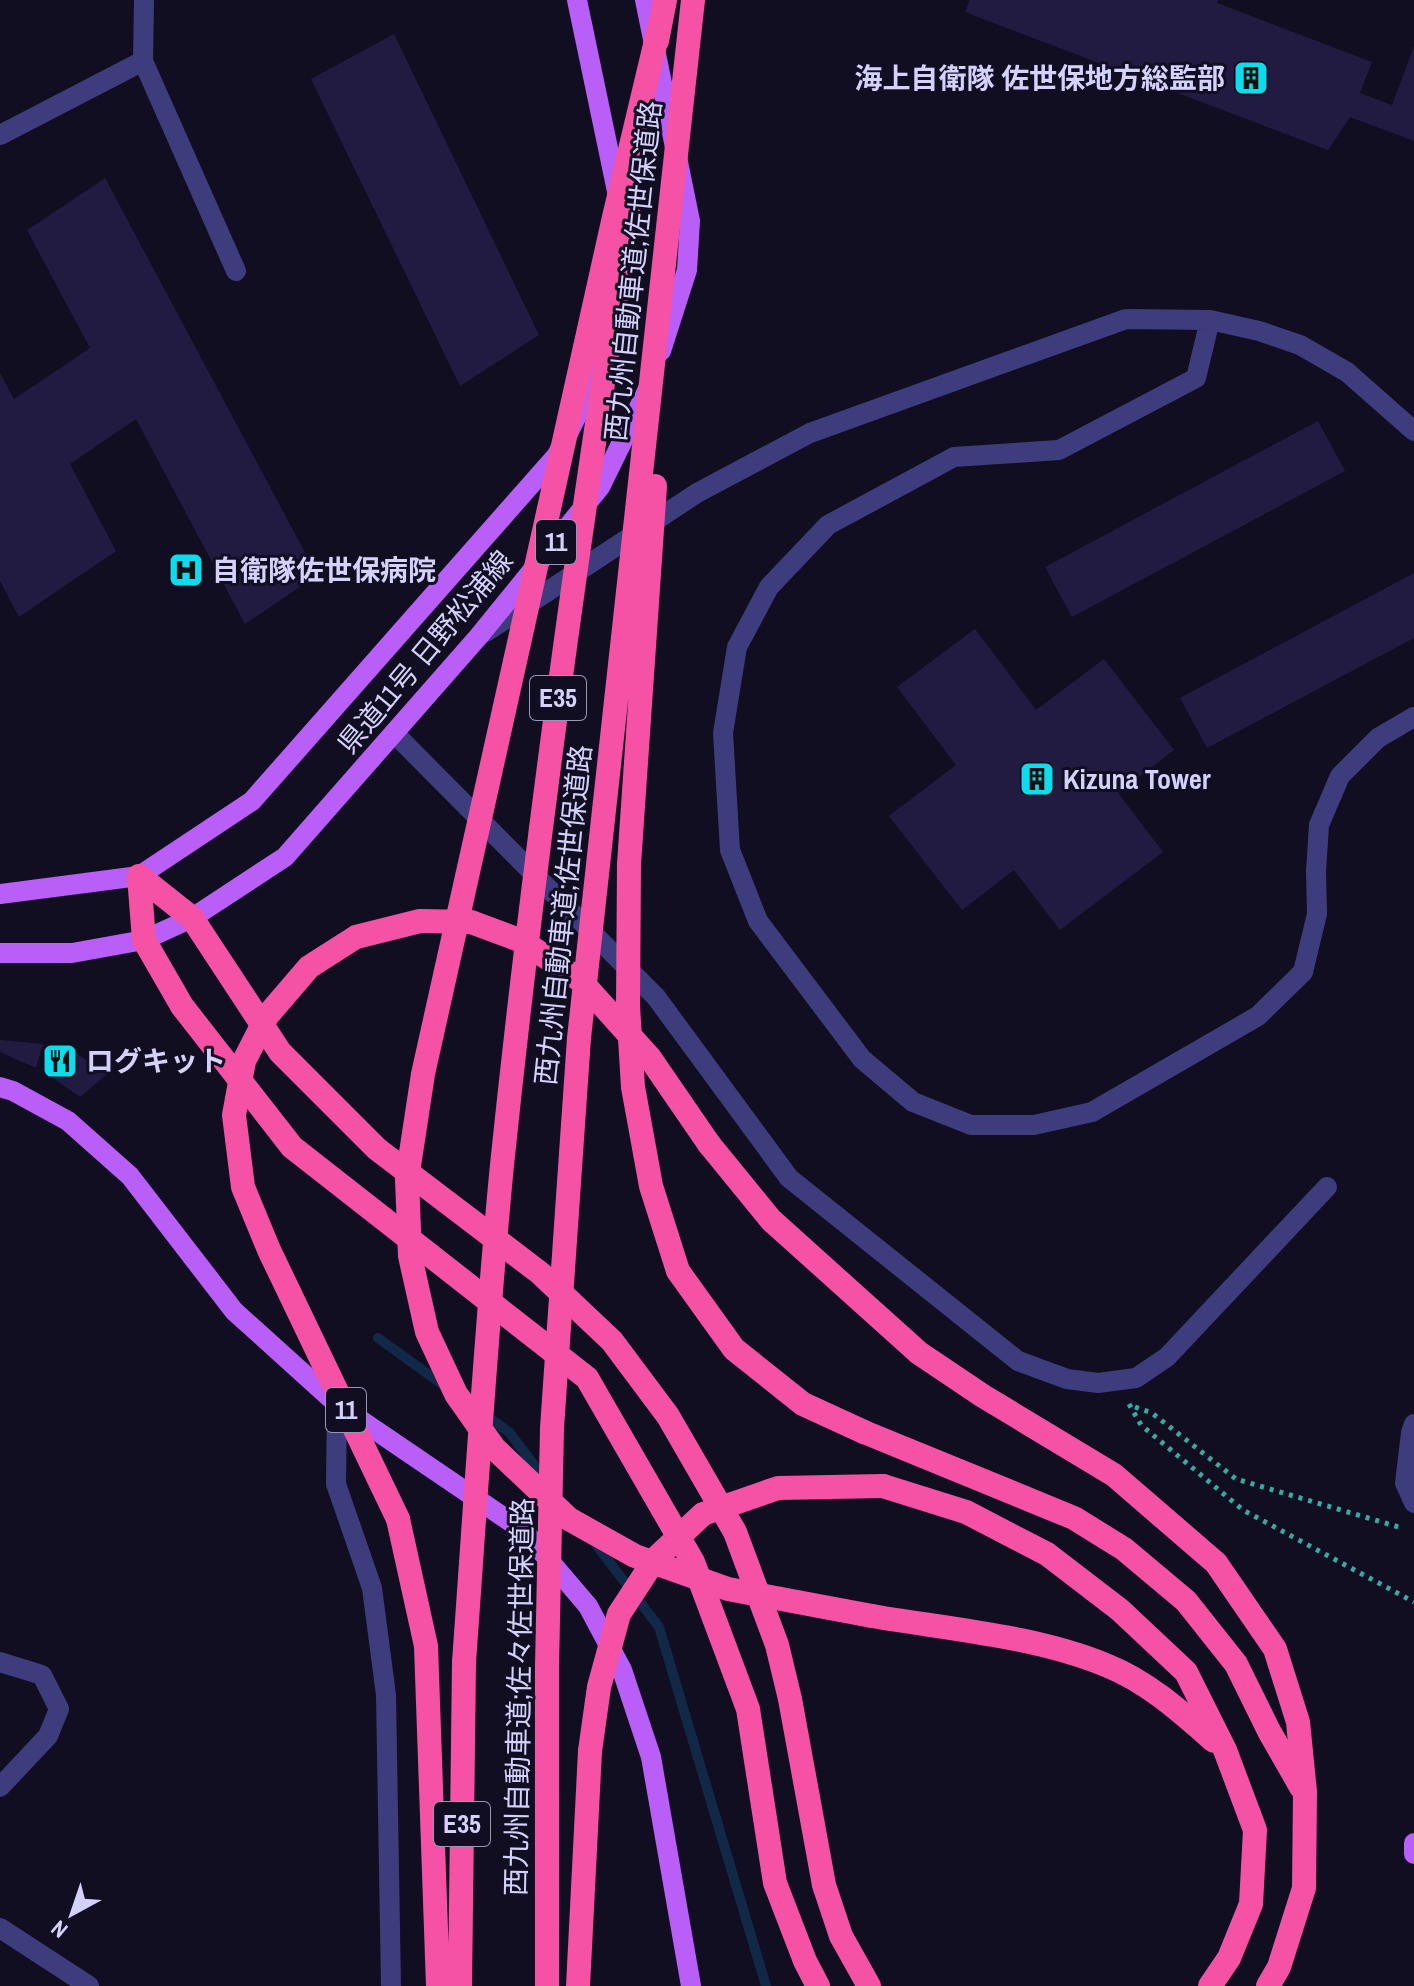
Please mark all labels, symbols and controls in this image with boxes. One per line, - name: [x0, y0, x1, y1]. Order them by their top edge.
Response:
- place label: 海上自衛隊 佐世保地方総監部: [855, 59, 1225, 97]
- building icon: 海上自衛隊 佐世保地方総監部: [1232, 59, 1270, 97]
- street label: 西九州自動車道;佐世保道路: [596, 99, 670, 443]
- road number: 11: [536, 520, 576, 564]
- street label: 県道11号 日野松浦線: [329, 542, 521, 762]
- hospital icon: 自衛隊佐世保病院: [167, 551, 205, 589]
- place label: 自衛隊佐世保病院: [212, 551, 436, 589]
- road number: E35: [530, 676, 586, 720]
- street label: 西九州自動車道;佐世保道路: [526, 743, 600, 1087]
- building icon: Kizuna Tower: [1018, 760, 1056, 798]
- place label: Kizuna Tower: [1063, 760, 1211, 798]
- restaurant icon: ログキット: [41, 1042, 79, 1080]
- place label: ログキット: [86, 1042, 226, 1080]
- road number: 11: [326, 1388, 366, 1432]
- street label: 西九州自動車道;佐々佐世保道路: [497, 1498, 541, 1896]
- road number: E35: [434, 1802, 490, 1846]
- north arrow: [32, 1874, 112, 1954]
- text: N: [45, 1914, 74, 1945]

